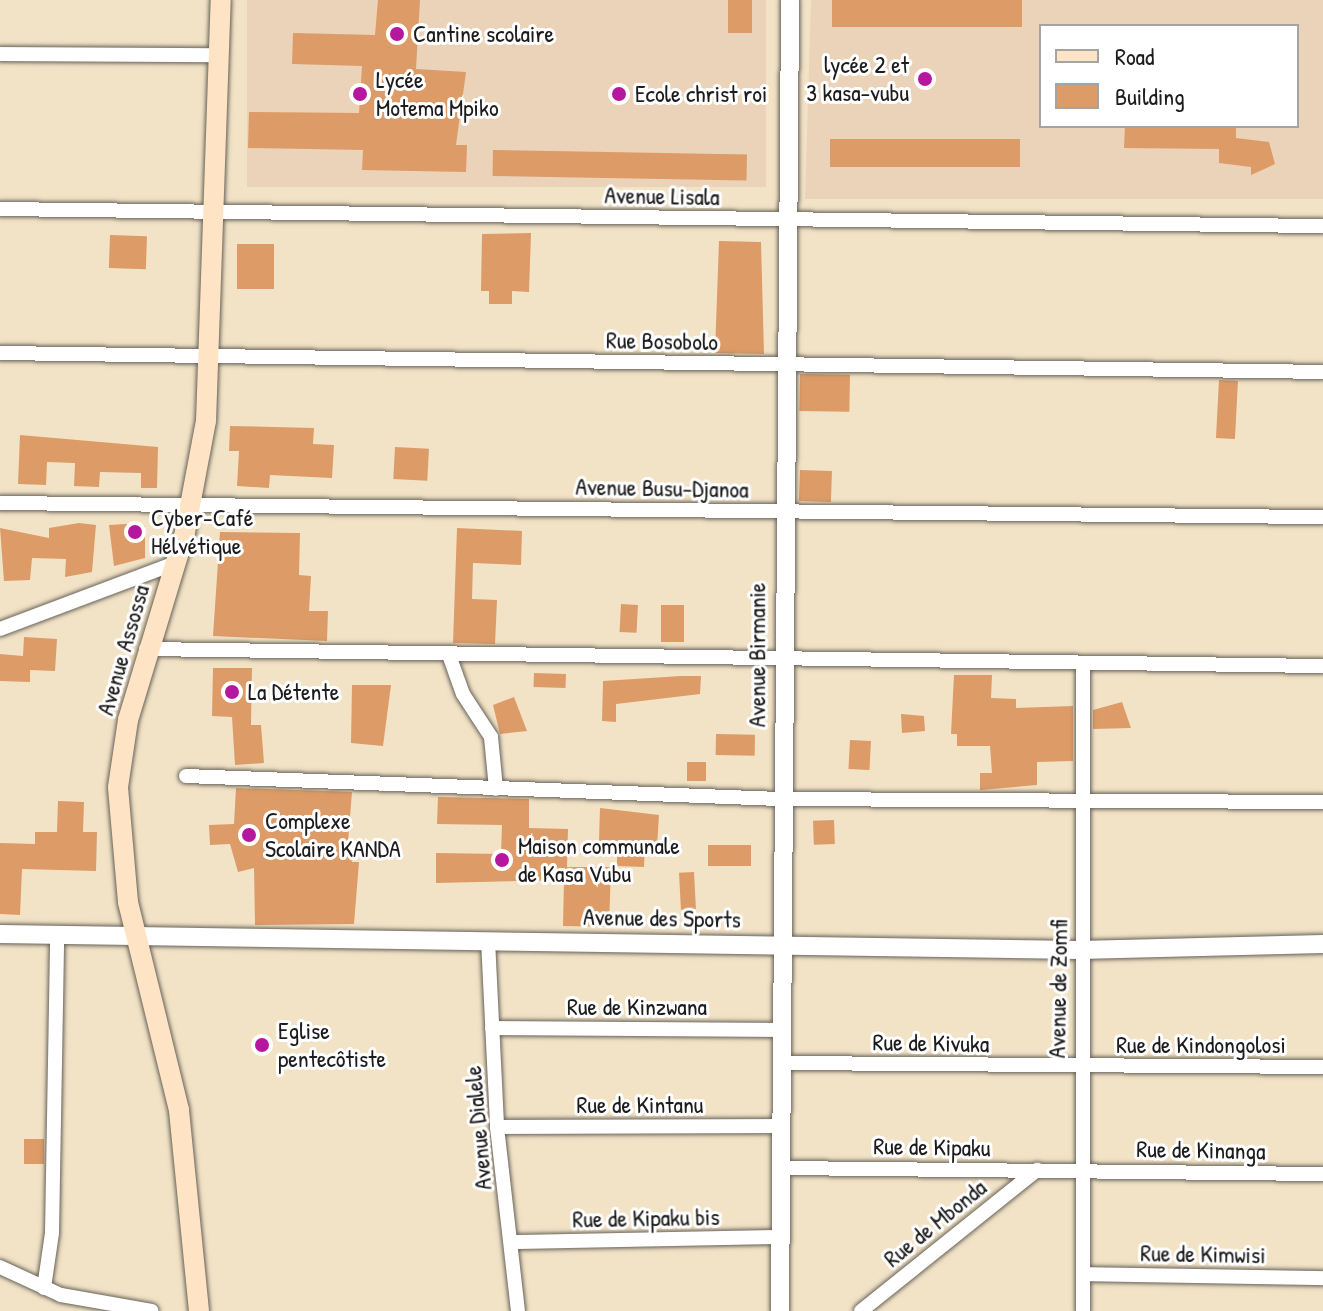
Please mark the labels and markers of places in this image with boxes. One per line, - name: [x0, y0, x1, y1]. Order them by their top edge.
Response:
- place label: Cantine scolaire: [413, 20, 554, 48]
- marker: Cantine scolaire: [388, 25, 406, 43]
- place label: lycée 2 et 3 kasa-vubu: [806, 51, 909, 107]
- place label: Lycée Motema Mpiko: [376, 66, 499, 122]
- marker: lycée 2 et 3 kasa-vubu: [916, 70, 934, 88]
- place label: Ecole christ roi: [635, 80, 767, 108]
- marker: Lycée Motema Mpiko: [351, 85, 369, 103]
- marker: Ecole christ roi: [610, 85, 628, 103]
- place label: Cyber-Café Hélvétique: [151, 504, 253, 560]
- marker: Cyber-Café Hélvétique: [126, 523, 144, 541]
- place label: La Détente: [248, 678, 339, 706]
- marker: La Détente: [223, 683, 241, 701]
- place label: Complexe Scolaire KANDA: [265, 807, 401, 863]
- marker: Complexe Scolaire KANDA: [240, 826, 258, 844]
- place label: Maison communale de Kasa Vubu: [518, 832, 680, 888]
- marker: Maison communale de Kasa Vubu: [493, 851, 511, 869]
- place label: Eglise pentecôtiste: [278, 1017, 386, 1073]
- marker: Eglise pentecôtiste: [253, 1036, 271, 1054]

